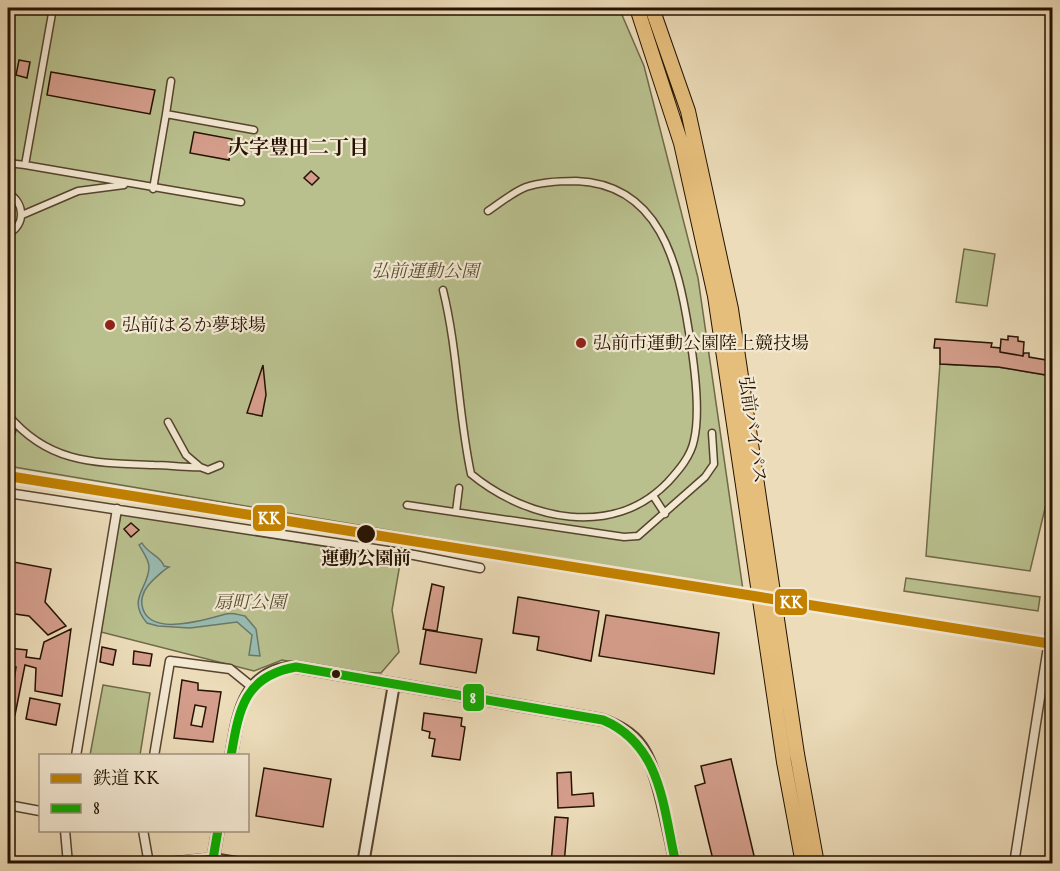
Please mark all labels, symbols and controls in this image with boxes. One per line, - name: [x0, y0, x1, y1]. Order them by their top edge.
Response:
- district label: 大字豊田二丁目: [229, 136, 369, 161]
- park label: 弘前運動公園: [371, 261, 482, 284]
- place label: 弘前はるか夢球場: [122, 315, 266, 338]
- marker: 弘前はるか夢球場: [103, 318, 117, 332]
- place label: 弘前市運動公園陸上競技場: [593, 333, 809, 356]
- marker: 弘前市運動公園陸上競技場: [574, 336, 588, 350]
- street label: 弘前バイパス: [733, 375, 770, 485]
- line badge: KK: [252, 504, 286, 532]
- text: KK: [257, 510, 282, 530]
- marker: 運動公園前: [355, 523, 377, 545]
- place label: 運動公園前: [321, 548, 411, 571]
- line badge: KK: [774, 588, 808, 616]
- park label: 扇町公園: [214, 592, 289, 615]
- text: KK: [779, 594, 804, 614]
- unlabelled marker: [330, 668, 342, 680]
- line badge: 8: [462, 683, 485, 712]
- text: 8: [470, 689, 476, 709]
- legend: [39, 754, 249, 832]
- text: 鉄道 KK: [93, 768, 160, 791]
- text: 8: [93, 798, 100, 821]

